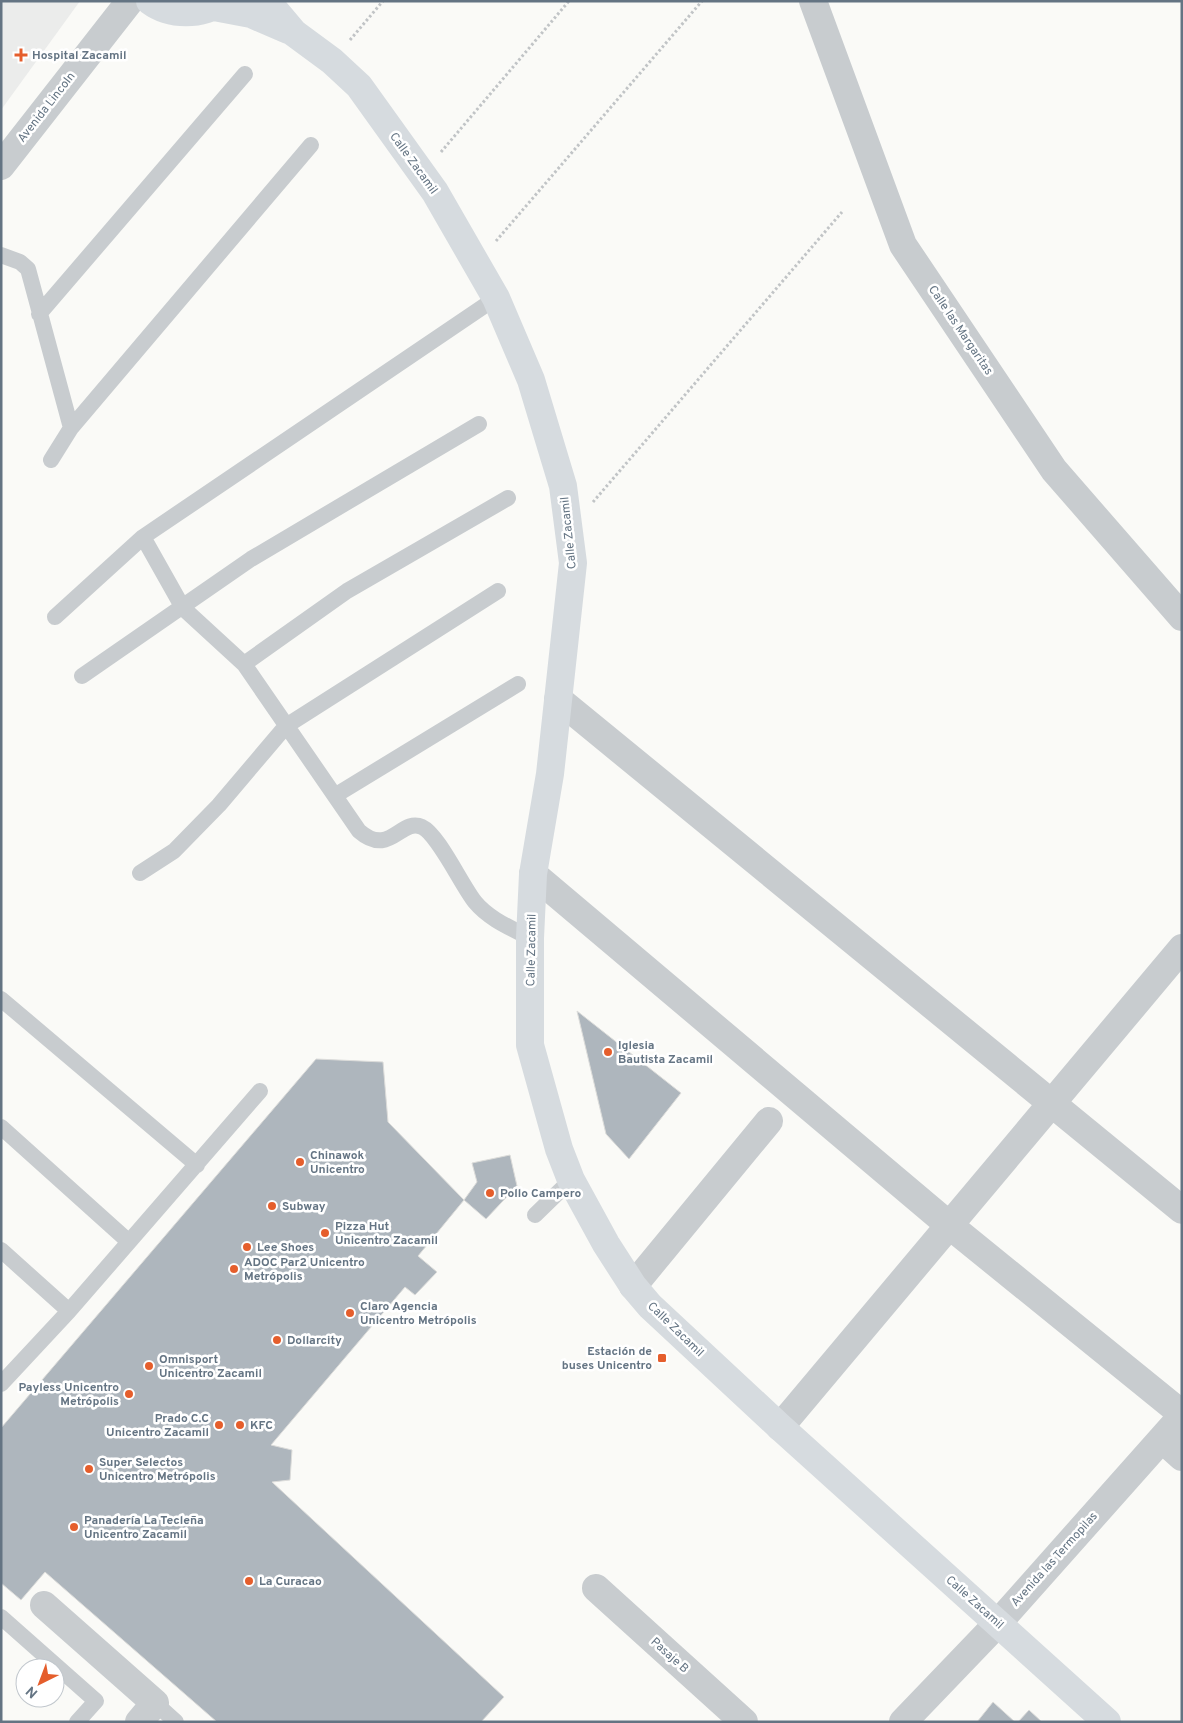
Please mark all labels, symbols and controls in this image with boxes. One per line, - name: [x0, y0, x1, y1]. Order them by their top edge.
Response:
- marker: Hospital Zacamil: [14, 48, 28, 62]
- place label: Hospital Zacamil: [32, 48, 126, 64]
- street label: Avenida Lincoln: [14, 69, 79, 146]
- street label: Calle Zacamil: [385, 130, 441, 198]
- street label: Calle las Margaritas: [924, 283, 996, 379]
- street label: Calle Zacamil: [557, 496, 581, 570]
- street label: Calle Zacamil: [523, 914, 541, 986]
- place label: Iglesia Bautista Zacamil: [618, 1038, 713, 1068]
- marker: Iglesia Bautista Zacamil: [602, 1046, 614, 1058]
- place label: Chinawok Unicentro: [310, 1148, 365, 1178]
- marker: Chinawok Unicentro: [294, 1156, 306, 1168]
- place label: Pollo Campero: [500, 1186, 582, 1202]
- marker: Pollo Campero: [484, 1187, 496, 1199]
- place label: Subway: [282, 1199, 326, 1215]
- marker: Subway: [266, 1200, 278, 1212]
- place label: Pizza Hut Unicentro Zacamil: [335, 1219, 438, 1249]
- marker: Pizza Hut Unicentro Zacamil: [319, 1227, 331, 1239]
- place label: Lee Shoes: [257, 1240, 314, 1256]
- marker: Lee Shoes: [241, 1241, 253, 1253]
- place label: ADOC Par2 Unicentro Metrópolis: [244, 1255, 365, 1285]
- marker: ADOC Par2 Unicentro Metrópolis: [228, 1263, 240, 1275]
- place label: Claro Agencia Unicentro Metrópolis: [360, 1299, 477, 1329]
- street label: Calle Zacamil: [644, 1299, 707, 1361]
- marker: Claro Agencia Unicentro Metrópolis: [344, 1307, 356, 1319]
- place label: Dollarcity: [287, 1333, 342, 1349]
- marker: Dollarcity: [271, 1334, 283, 1346]
- place label: Estación de buses Unicentro: [562, 1344, 652, 1374]
- place label: Omnisport Unicentro Zacamil: [159, 1352, 262, 1382]
- marker: Estación de buses Unicentro: [656, 1352, 668, 1364]
- marker: Omnisport Unicentro Zacamil: [143, 1360, 155, 1372]
- place label: Payless Unicentro Metrópolis: [18, 1380, 119, 1410]
- marker: Payless Unicentro Metrópolis: [123, 1388, 135, 1400]
- place label: Prado C.C Unicentro Zacamil: [106, 1411, 209, 1441]
- place label: KFC: [250, 1418, 273, 1434]
- marker: Prado C.C Unicentro Zacamil: [213, 1419, 225, 1431]
- marker: KFC: [234, 1419, 246, 1431]
- place label: Super Selectos Unicentro Metrópolis: [99, 1455, 216, 1485]
- marker: Super Selectos Unicentro Metrópolis: [83, 1463, 95, 1475]
- street label: Avenida las Termopilas: [1008, 1509, 1102, 1610]
- place label: Panadería La Tecleña Unicentro Zacamil: [84, 1513, 204, 1543]
- marker: Panadería La Tecleña Unicentro Zacamil: [68, 1521, 80, 1533]
- street label: Calle Zacamil: [942, 1572, 1007, 1633]
- place label: La Curacao: [259, 1574, 322, 1590]
- marker: La Curacao: [243, 1575, 255, 1587]
- street label: Pasaje B: [647, 1634, 692, 1677]
- north arrow: [15, 1658, 65, 1708]
- text: N: [23, 1682, 42, 1701]

